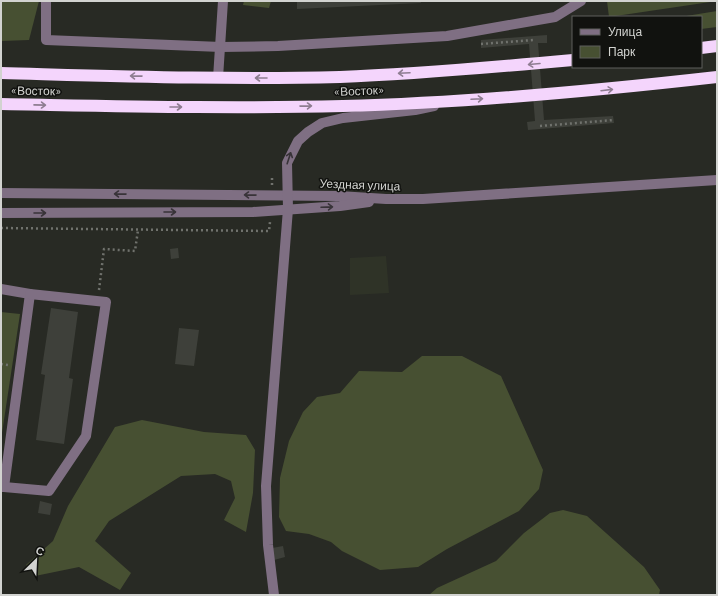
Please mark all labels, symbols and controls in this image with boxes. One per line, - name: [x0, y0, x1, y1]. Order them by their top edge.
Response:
- legend: [572, 16, 702, 68]
- text: Улица: [608, 24, 642, 39]
- text: Парк: [608, 44, 636, 59]
- one-way arrow: [528, 60, 541, 67]
- one-way arrow: [398, 69, 411, 76]
- one-way arrow: [130, 72, 143, 80]
- one-way arrow: [255, 74, 268, 82]
- street label: «Восток»: [333, 82, 385, 98]
- street label: «Восток»: [10, 83, 62, 97]
- one-way arrow: [600, 86, 613, 93]
- one-way arrow: [470, 96, 483, 103]
- one-way arrow: [33, 101, 46, 109]
- one-way arrow: [169, 103, 182, 111]
- one-way arrow: [299, 103, 312, 110]
- one-way arrow: [286, 152, 294, 164]
- street label: Уездная улица: [319, 176, 401, 193]
- one-way arrow: [114, 190, 127, 198]
- one-way arrow: [244, 192, 257, 199]
- one-way arrow: [320, 203, 333, 211]
- one-way arrow: [163, 208, 176, 216]
- one-way arrow: [33, 209, 46, 217]
- north arrow: [16, 540, 56, 580]
- text: С: [34, 543, 47, 558]

